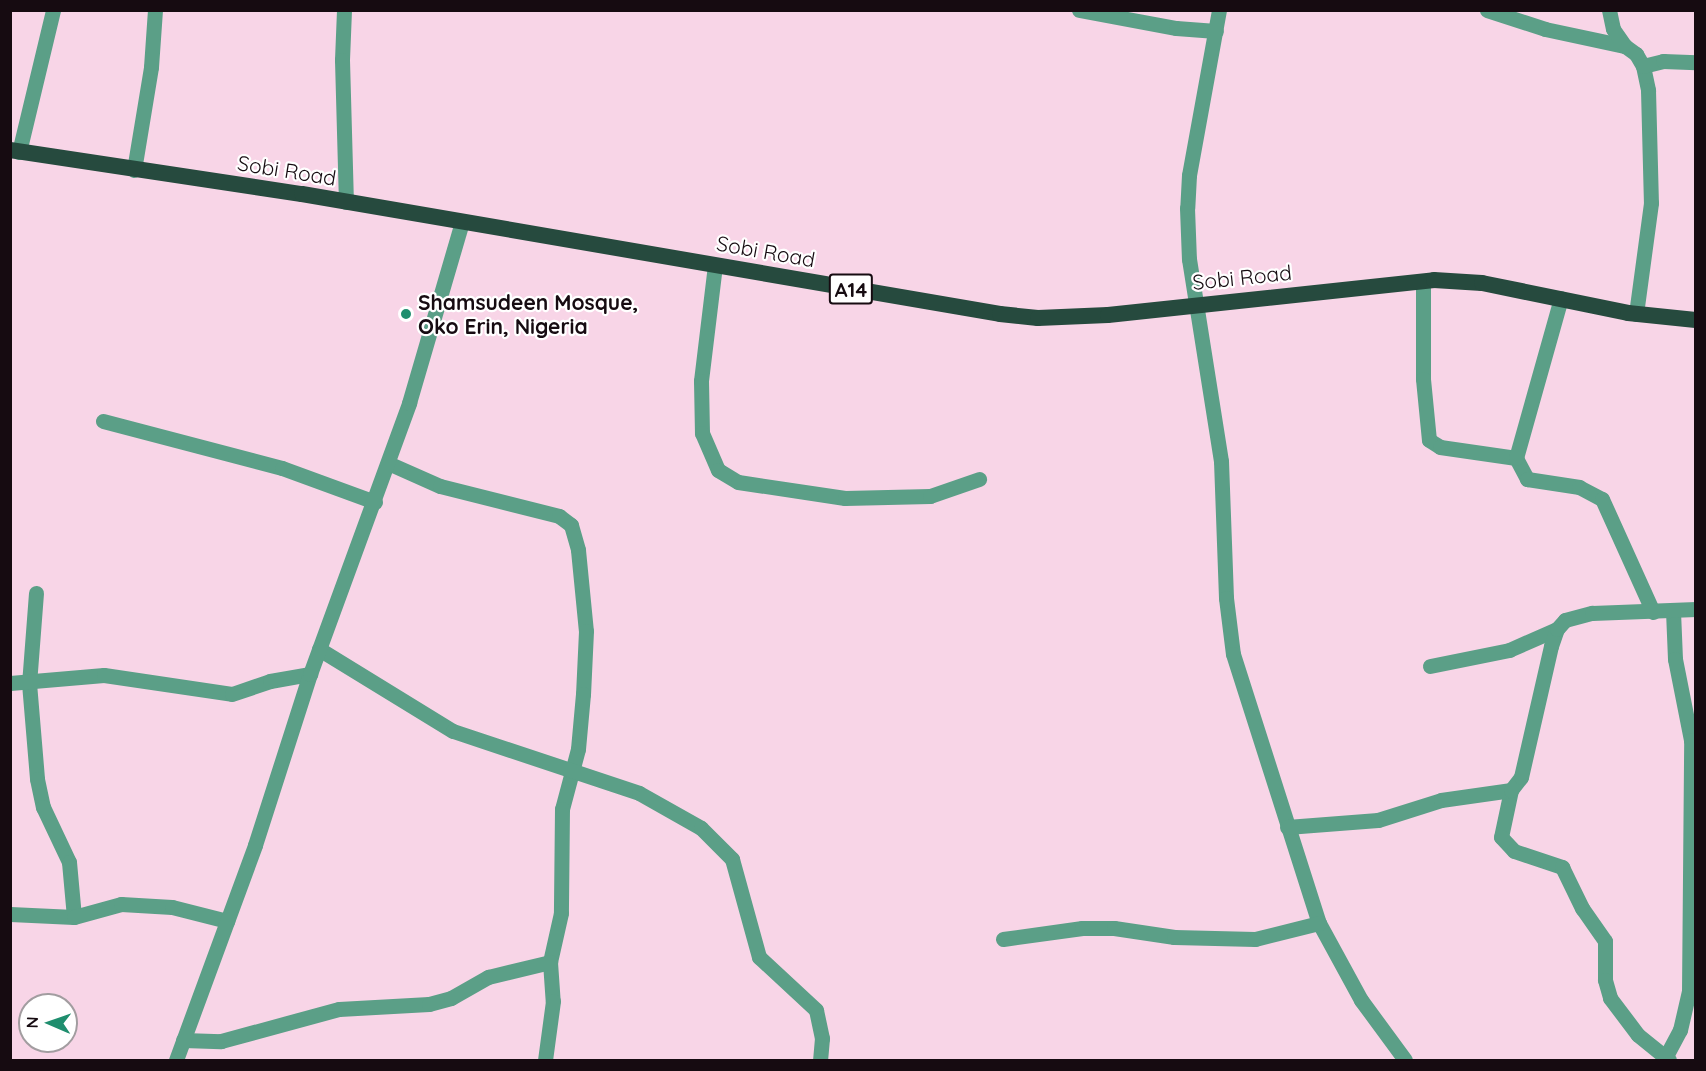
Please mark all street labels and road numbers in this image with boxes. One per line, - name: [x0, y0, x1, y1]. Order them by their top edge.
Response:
- street label: Sobi Road: [236, 150, 338, 190]
- street label: Sobi Road: [715, 230, 817, 272]
- street label: Sobi Road: [1191, 259, 1293, 295]
- road number: A14: [828, 272, 874, 306]

